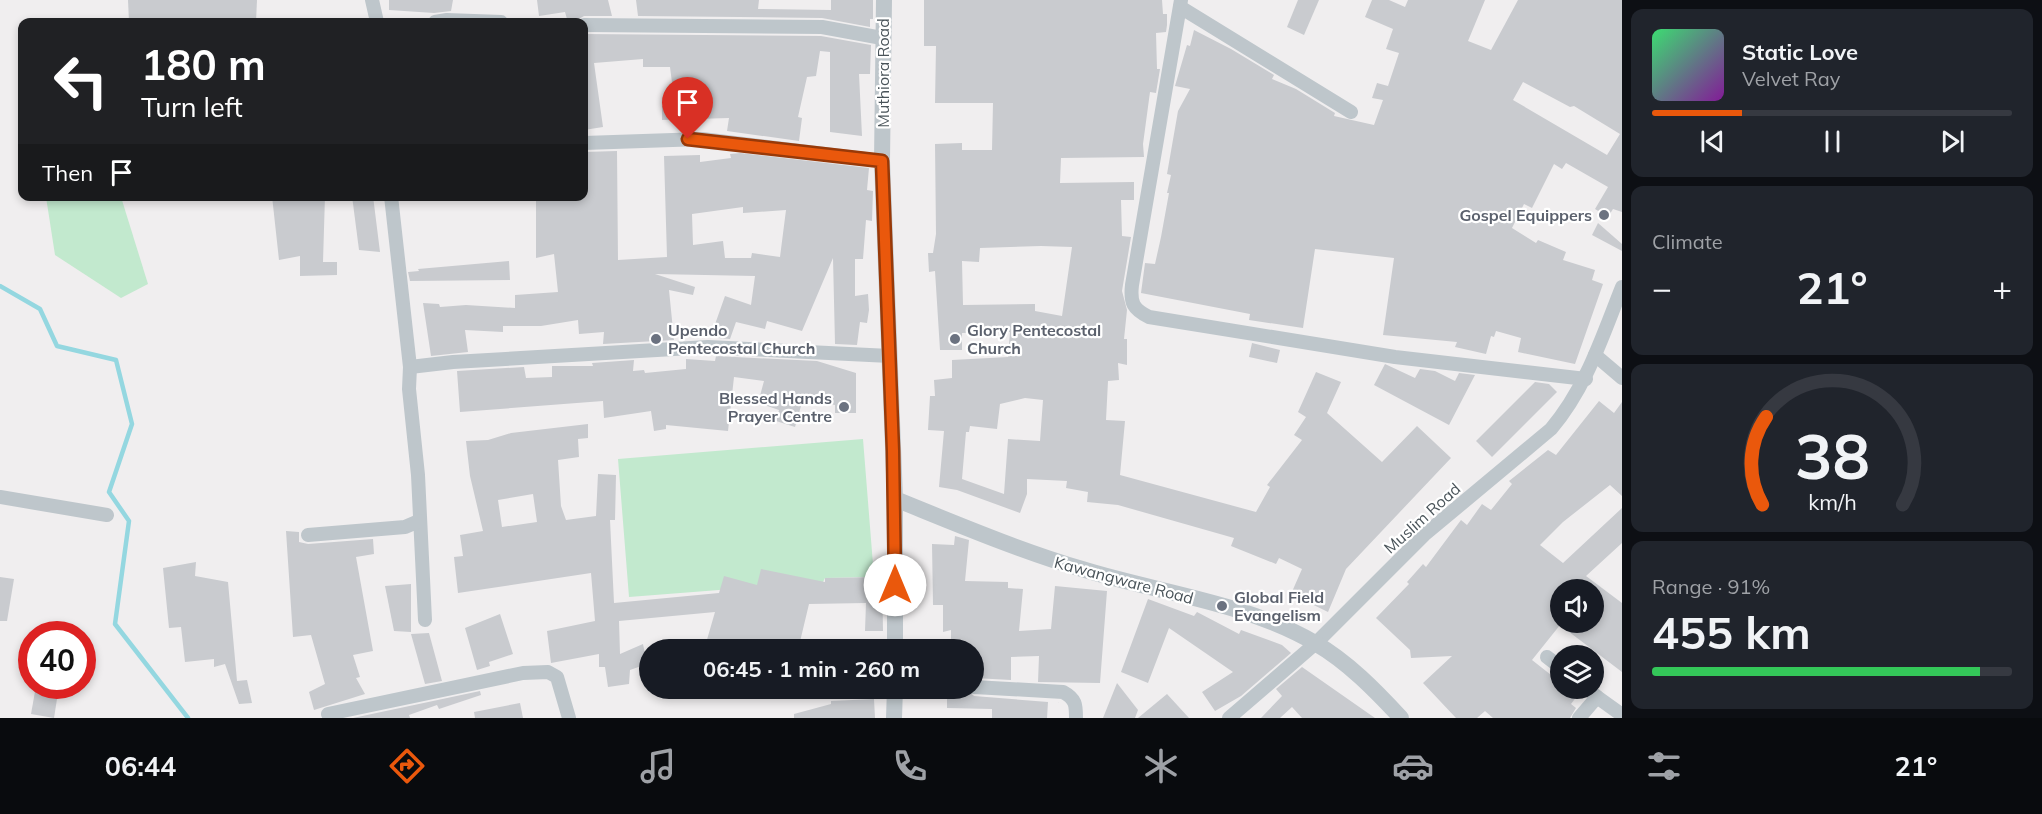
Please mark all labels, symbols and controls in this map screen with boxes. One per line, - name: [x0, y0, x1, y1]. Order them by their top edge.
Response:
- street label: Muthiora Road: [873, 18, 893, 128]
- text: 180 m: [141, 38, 266, 91]
- text: Static Love: [1742, 38, 1858, 66]
- icon: left: [42, 42, 120, 120]
- text: Velvet Ray: [1742, 66, 1840, 91]
- pin: [662, 77, 713, 139]
- icon: arrive: [671, 86, 704, 119]
- text: Turn left: [141, 90, 243, 124]
- icon: previous: [1696, 125, 1729, 158]
- icon: pause: [1816, 125, 1849, 158]
- icon: next: [1936, 125, 1969, 158]
- icon: arrive: [105, 156, 138, 189]
- text: Then: [42, 159, 93, 187]
- place label: Gospel Equippers: [1459, 205, 1592, 225]
- marker: Gospel Equippers: [1597, 208, 1611, 222]
- text: Climate: [1652, 229, 1723, 254]
- text: 21°: [1796, 259, 1868, 315]
- text: −: [1652, 267, 1672, 308]
- text: +: [1992, 267, 2012, 308]
- place label: Upendo Pentecostal Church: [668, 320, 815, 358]
- place label: Glory Pentecostal Church: [967, 320, 1101, 358]
- marker: Upendo Pentecostal Church: [649, 332, 663, 346]
- marker: Glory Pentecostal Church: [948, 332, 962, 346]
- place label: Blessed Hands Prayer Centre: [719, 388, 832, 426]
- marker: Blessed Hands Prayer Centre: [837, 400, 851, 414]
- text: 38: [1795, 416, 1869, 495]
- street label: Muslim Road: [1380, 478, 1464, 558]
- text: km/h: [1808, 488, 1856, 515]
- street label: Kawangware Road: [1052, 552, 1196, 608]
- position arrow: [863, 553, 927, 617]
- text: Range · 91%: [1652, 574, 1770, 599]
- map controls: [1550, 579, 1604, 699]
- button: sound: [1550, 579, 1604, 633]
- place label: Global Field Evangelism: [1234, 587, 1324, 625]
- marker: Global Field Evangelism: [1215, 599, 1229, 613]
- text: 455 km: [1652, 604, 1811, 660]
- speed limit sign: 40: [18, 621, 96, 699]
- button: layers: [1550, 645, 1604, 699]
- text: 06:45 · 1 min · 260 m: [703, 655, 920, 683]
- icon: directions: [386, 745, 428, 787]
- icon: music: [637, 745, 679, 787]
- icon: phone: [889, 745, 931, 787]
- icon: climate: [1140, 745, 1182, 787]
- icon: car: [1392, 745, 1434, 787]
- icon: filters: [1643, 745, 1685, 787]
- text: 06:44: [105, 749, 176, 783]
- text: 21°: [1895, 749, 1937, 783]

